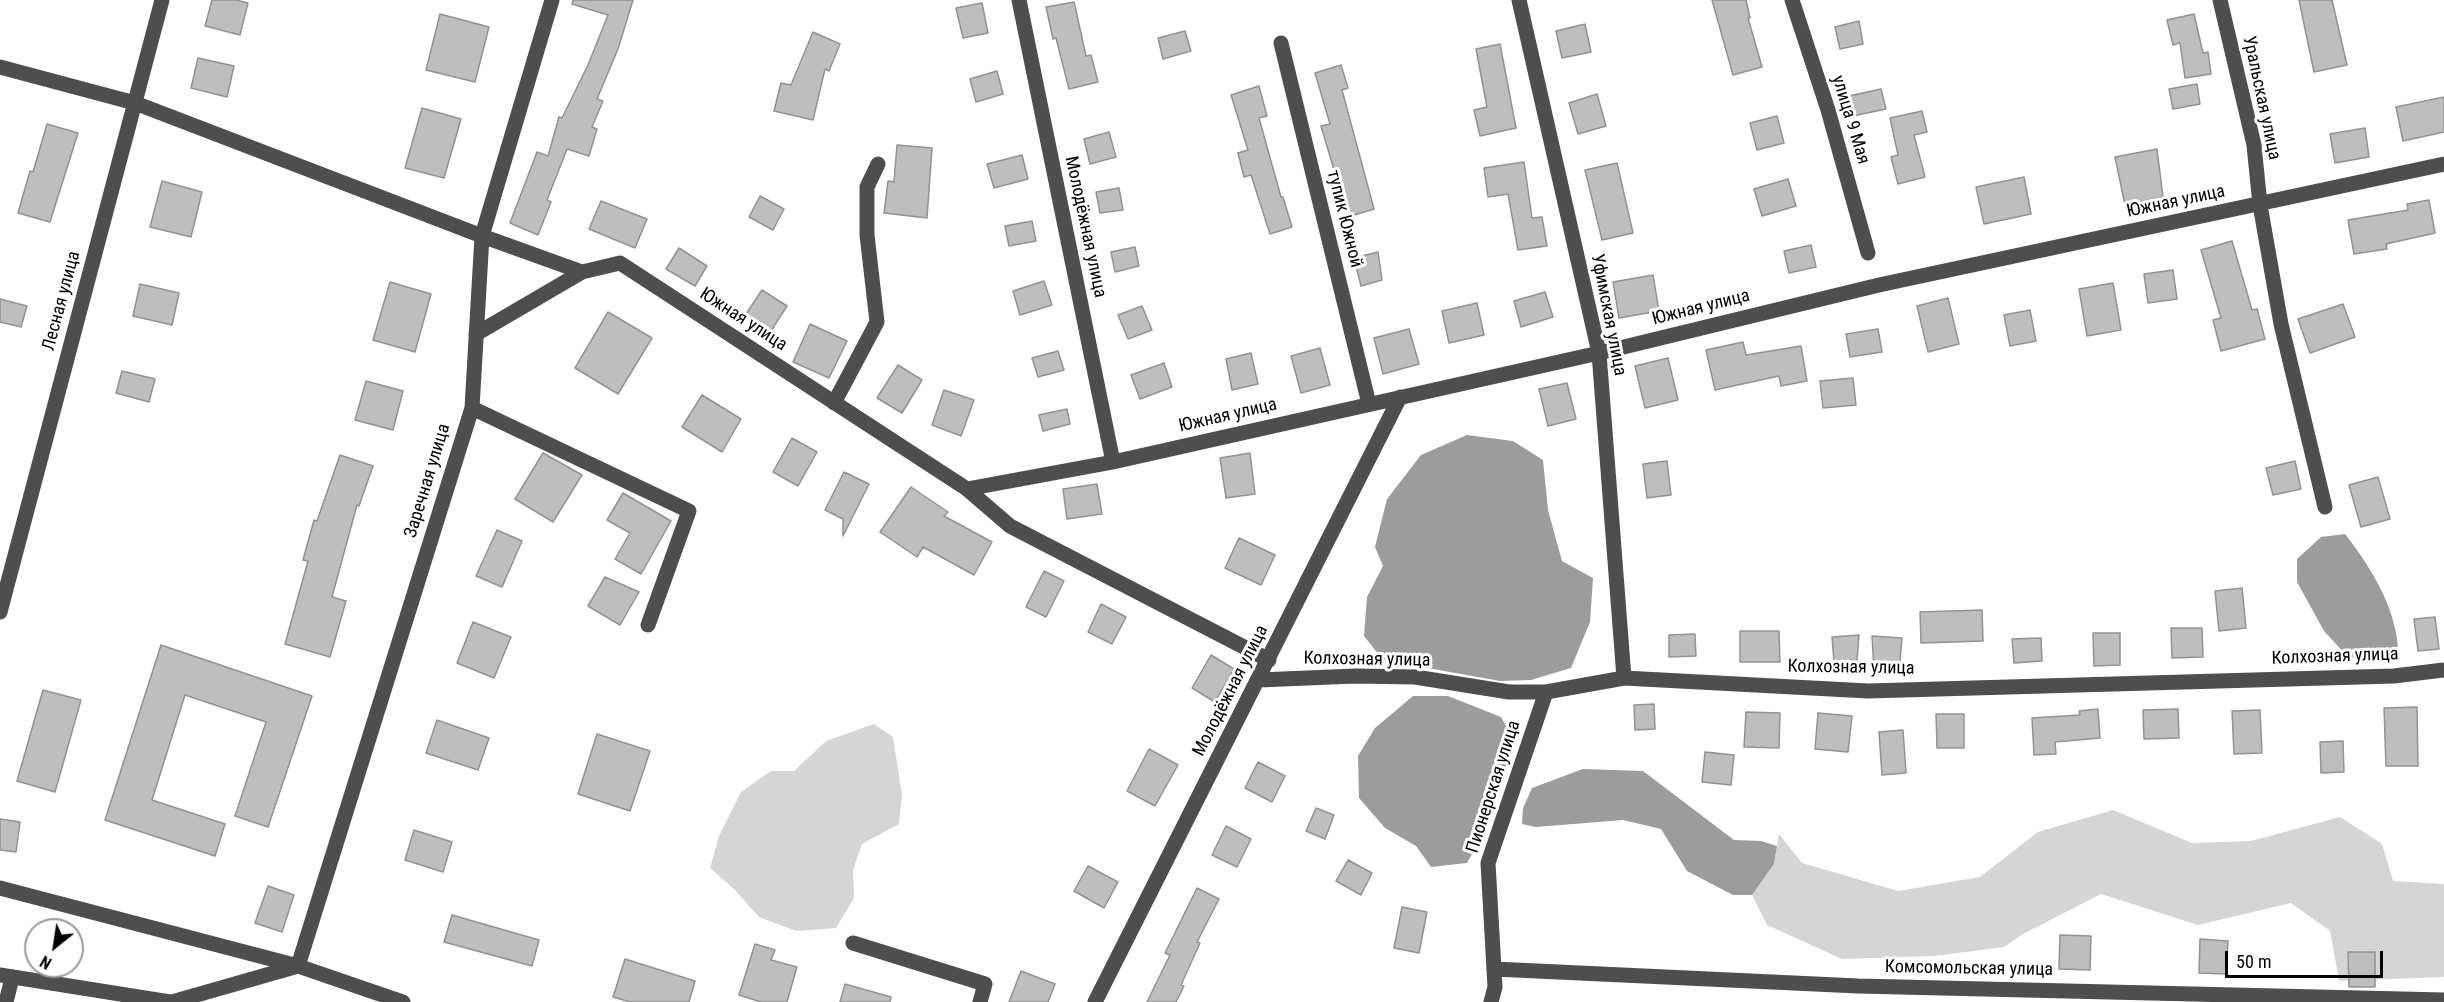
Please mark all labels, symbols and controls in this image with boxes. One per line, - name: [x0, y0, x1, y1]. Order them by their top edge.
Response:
- street label: Уральская улица: [2237, 34, 2285, 162]
- street label: улица 9 Мая: [1826, 73, 1874, 167]
- street label: Молодёжная улица: [1059, 154, 1111, 300]
- street label: тупик Южной: [1321, 168, 1367, 270]
- street label: Южная улица: [2125, 181, 2227, 223]
- street label: Лесная улица: [38, 249, 86, 353]
- street label: Уфимская улица: [1586, 252, 1630, 378]
- street label: Южная улица: [695, 284, 791, 356]
- street label: Южная улица: [1650, 285, 1752, 331]
- street label: Южная улица: [1177, 394, 1279, 438]
- street label: Заречная улица: [400, 421, 456, 541]
- street label: Молодёжная улица: [1189, 622, 1273, 760]
- street label: Колхозная улица: [2271, 644, 2399, 670]
- street label: Колхозная улица: [1303, 648, 1431, 672]
- street label: Колхозная улица: [1787, 656, 1915, 680]
- street label: Пионерская улица: [1462, 718, 1526, 856]
- north arrow: [24, 918, 84, 978]
- scale bar: [2228, 939, 2386, 977]
- text: 50 m: [2236, 951, 2271, 972]
- text: N: [37, 952, 55, 973]
- street label: Комсомольская улица: [1885, 957, 2053, 981]

